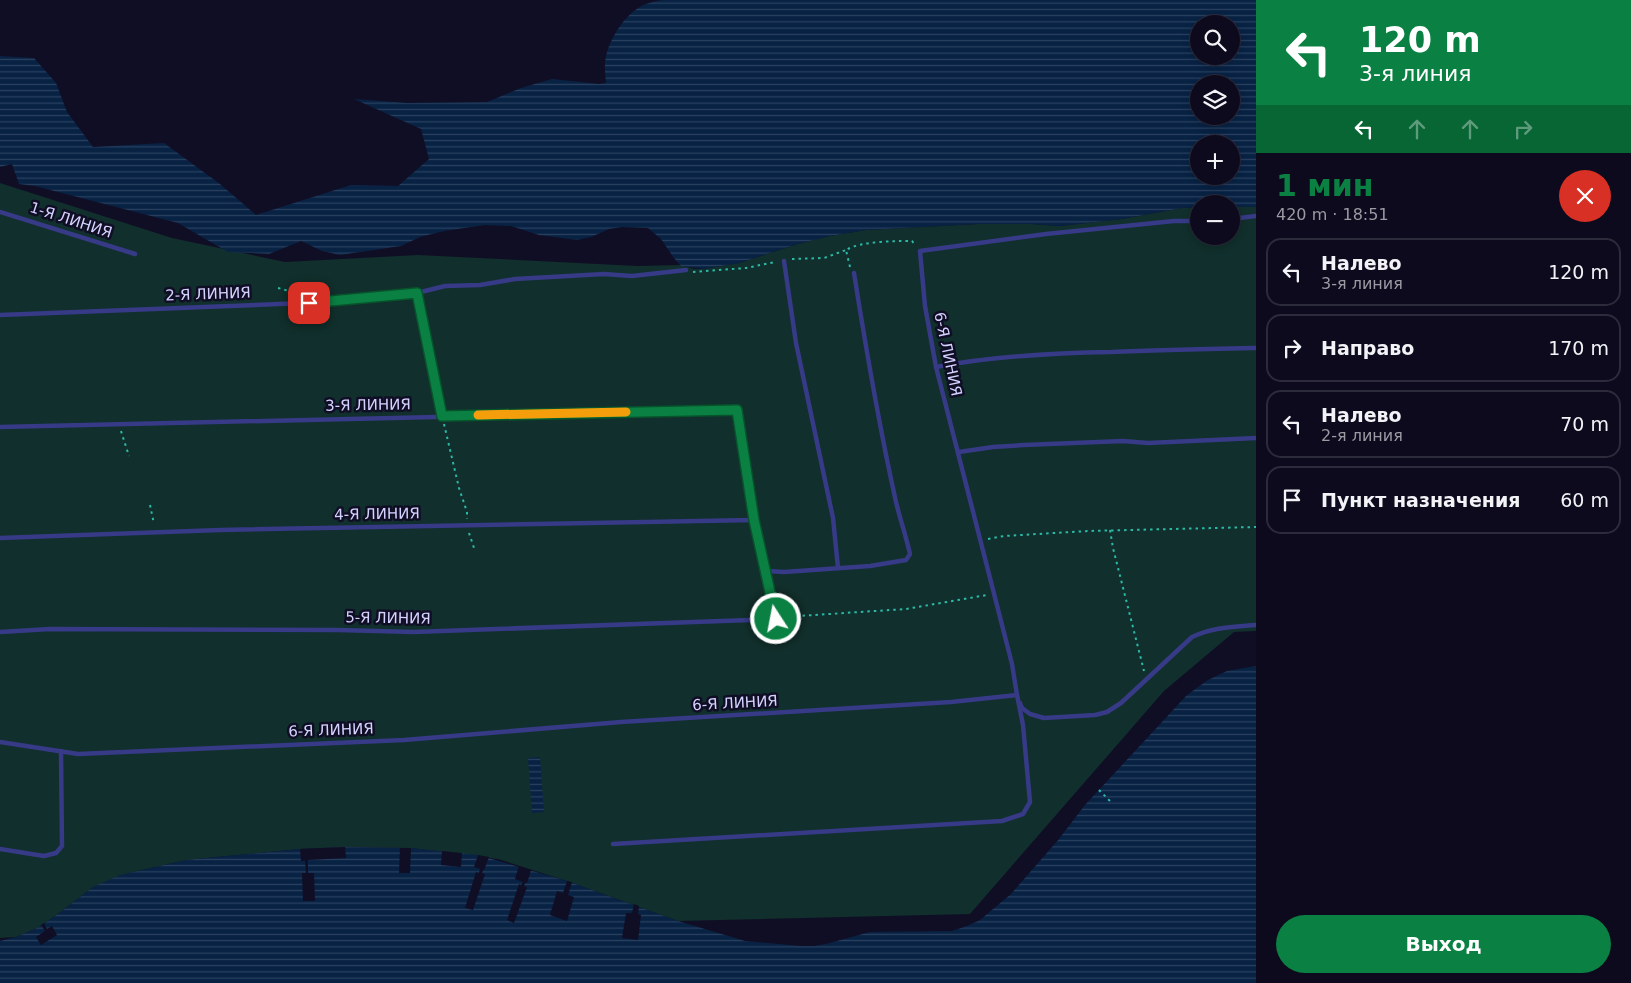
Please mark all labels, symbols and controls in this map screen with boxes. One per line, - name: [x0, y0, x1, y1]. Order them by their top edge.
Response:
- map controls: [1190, 15, 1240, 245]
- button: search: [1190, 15, 1240, 65]
- icon: left: [1276, 20, 1341, 85]
- text: 120 m: [1359, 20, 1481, 60]
- text: 3-я линия: [1359, 61, 1471, 86]
- button: layers: [1190, 75, 1240, 125]
- icon: left: [1350, 115, 1378, 143]
- icon: ahead: [1403, 115, 1431, 143]
- icon: ahead: [1456, 115, 1484, 143]
- icon: right: [1509, 115, 1537, 143]
- button: +: [1190, 135, 1240, 185]
- text: 1 мин: [1276, 168, 1374, 203]
- button: close: [1559, 170, 1611, 222]
- button: −: [1190, 195, 1240, 245]
- street label: 1-Я ЛИНИЯ: [28, 198, 114, 242]
- text: 420 m · 18:51: [1276, 205, 1389, 224]
- text: Налево: [1321, 252, 1402, 274]
- icon: left: [1278, 258, 1306, 286]
- text: 120 m: [1548, 261, 1609, 283]
- text: 3-я линия: [1321, 274, 1403, 293]
- pin: [288, 282, 330, 324]
- street label: 2-Я ЛИНИЯ: [165, 284, 251, 304]
- icon: arrive: [295, 289, 323, 317]
- street label: 6-Я ЛИНИЯ: [930, 310, 966, 398]
- icon: right: [1278, 334, 1306, 362]
- text: Направо: [1321, 337, 1414, 359]
- text: 170 m: [1548, 337, 1609, 359]
- street label: 3-Я ЛИНИЯ: [325, 395, 411, 415]
- text: Налево: [1321, 404, 1402, 426]
- icon: left: [1278, 410, 1306, 438]
- text: 70 m: [1560, 413, 1609, 435]
- text: 2-я линия: [1321, 426, 1403, 445]
- icon: arrive: [1278, 486, 1306, 514]
- text: Пункт назначения: [1321, 489, 1520, 511]
- text: 60 m: [1560, 489, 1609, 511]
- street label: 4-Я ЛИНИЯ: [334, 504, 420, 524]
- position arrow: [749, 592, 801, 644]
- street label: 5-Я ЛИНИЯ: [345, 608, 431, 628]
- street label: 6-Я ЛИНИЯ: [692, 692, 778, 714]
- street label: 6-Я ЛИНИЯ: [288, 720, 374, 740]
- button: Выход: [1276, 915, 1611, 973]

